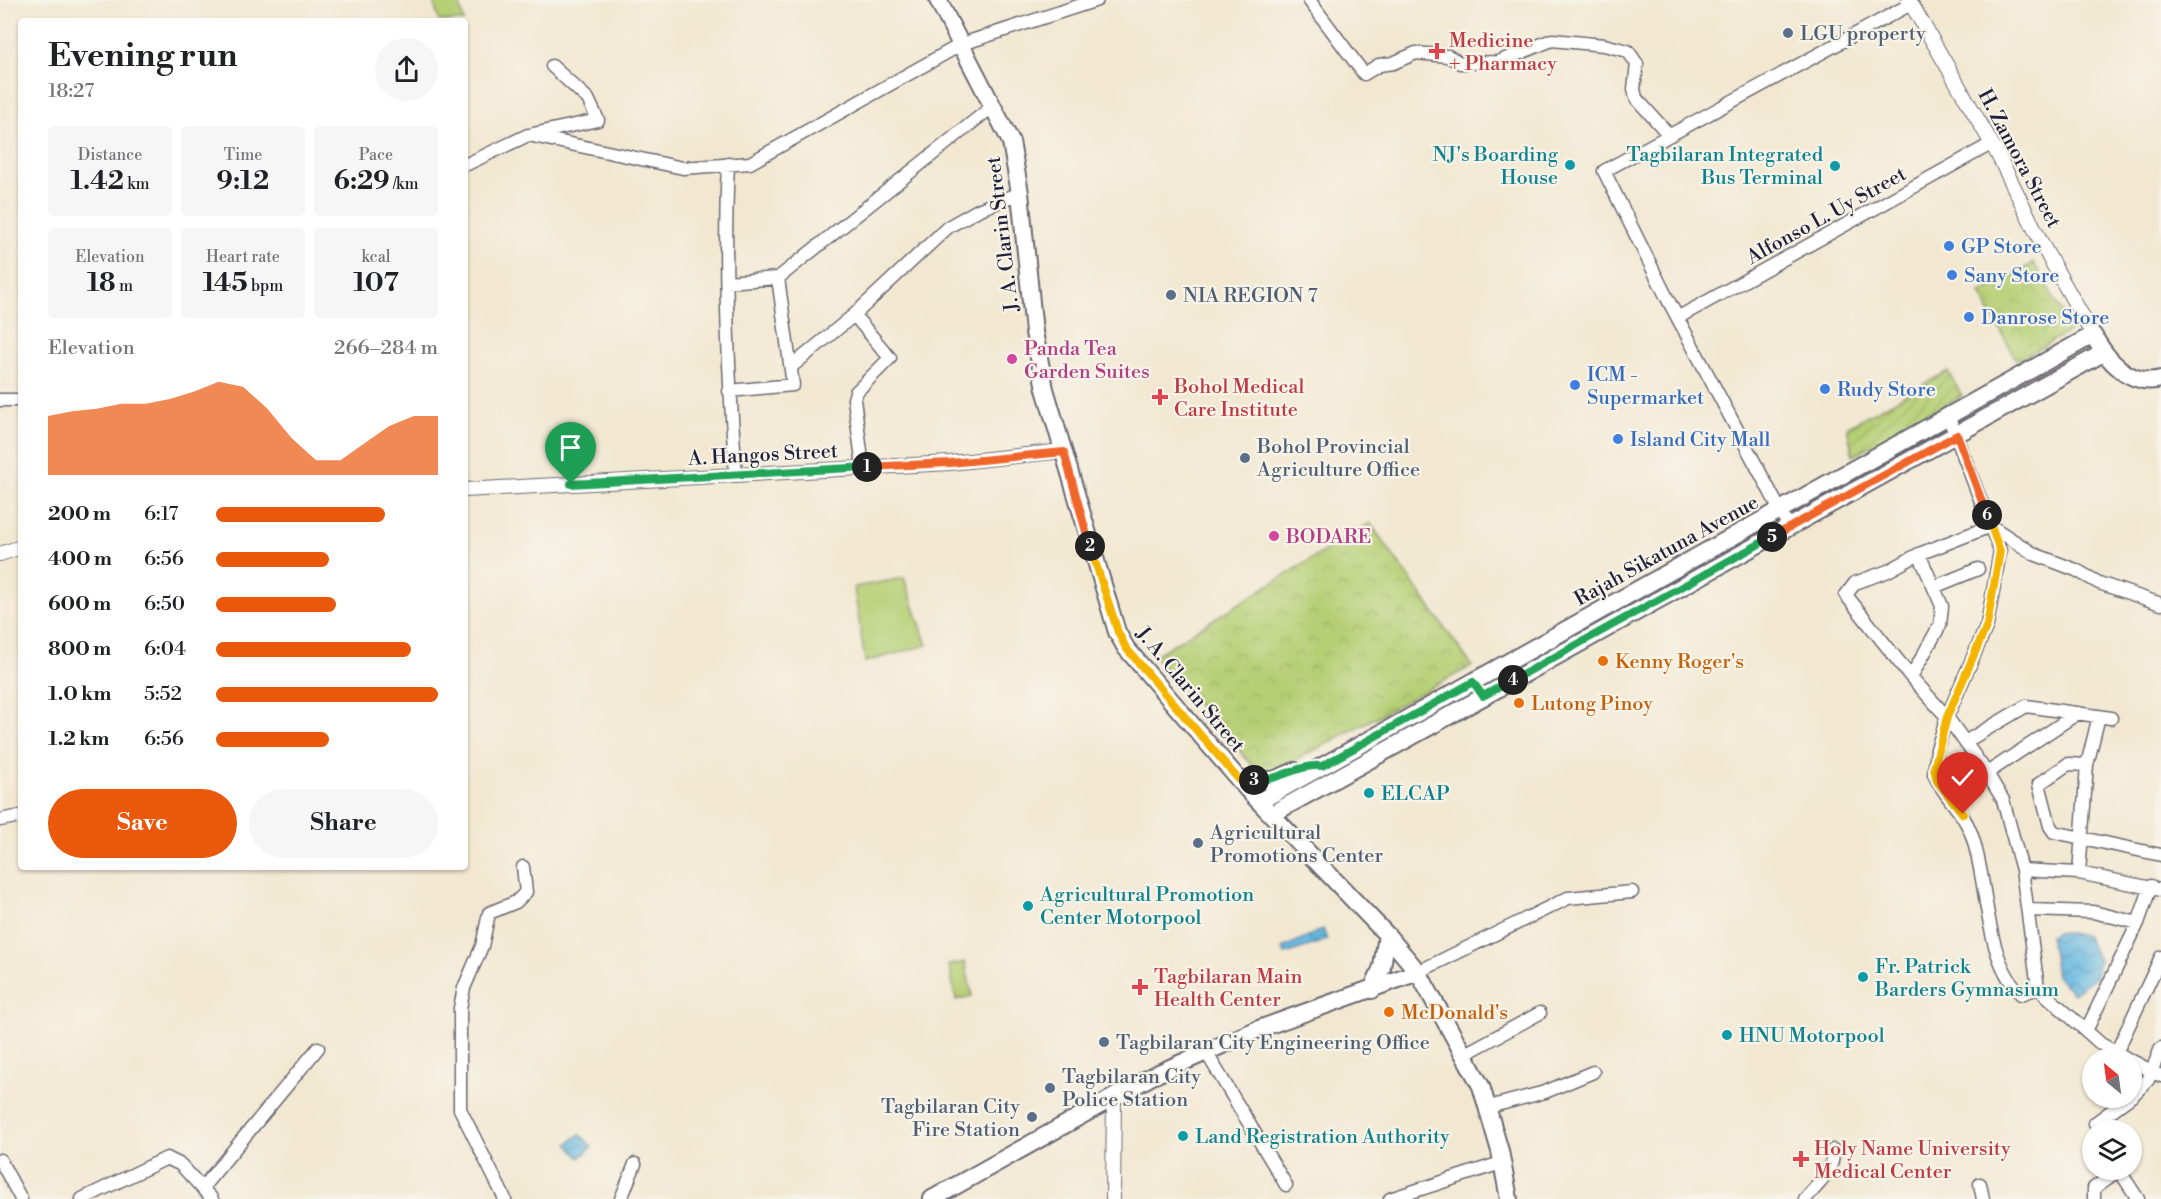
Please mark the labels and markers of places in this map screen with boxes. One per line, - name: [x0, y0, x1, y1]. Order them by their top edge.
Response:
- place label: LGU property: [1800, 22, 1926, 47]
- marker: LGU property: [1781, 26, 1795, 40]
- place label: Medicine + Pharmacy: [1449, 29, 1557, 77]
- marker: Medicine + Pharmacy: [1430, 44, 1444, 58]
- place label: NJ's Boarding House: [1432, 143, 1559, 191]
- place label: Tagbilaran Integrated Bus Terminal: [1626, 143, 1824, 191]
- marker: NJ's Boarding House: [1563, 158, 1577, 172]
- marker: Tagbilaran Integrated Bus Terminal: [1828, 159, 1842, 173]
- place label: GP Store: [1961, 235, 2042, 260]
- marker: GP Store: [1942, 239, 1956, 253]
- place label: Sany Store: [1964, 264, 2059, 289]
- marker: Sany Store: [1945, 268, 1959, 282]
- place label: NIA REGION 7: [1183, 284, 1318, 309]
- marker: NIA REGION 7: [1164, 288, 1178, 302]
- place label: Danrose Store: [1981, 306, 2109, 331]
- marker: Danrose Store: [1962, 310, 1976, 324]
- place label: Panda Tea Garden Suites: [1024, 337, 1150, 385]
- marker: Panda Tea Garden Suites: [1005, 352, 1019, 366]
- place label: ICM - Supermarket: [1587, 363, 1704, 411]
- place label: Bohol Medical Care Institute: [1173, 375, 1304, 423]
- marker: ICM - Supermarket: [1568, 378, 1582, 392]
- place label: Rudy Store: [1837, 378, 1936, 403]
- marker: Rudy Store: [1818, 382, 1832, 396]
- marker: Bohol Medical Care Institute: [1151, 388, 1169, 406]
- pin: [545, 422, 596, 484]
- place label: Island City Mall: [1630, 428, 1771, 453]
- marker: Island City Mall: [1611, 432, 1625, 446]
- place label: Bohol Provincial Agriculture Office: [1256, 435, 1420, 483]
- marker: Bohol Provincial Agriculture Office: [1238, 451, 1252, 465]
- pin: 1: [852, 452, 882, 482]
- pin: 6: [1972, 500, 2002, 530]
- pin: 5: [1757, 522, 1787, 552]
- place label: BODARE: [1285, 525, 1371, 550]
- marker: BODARE: [1267, 529, 1281, 543]
- pin: 2: [1075, 531, 1105, 561]
- place label: Kenny Roger's: [1615, 650, 1744, 675]
- marker: Kenny Roger's: [1596, 654, 1610, 668]
- pin: 4: [1498, 665, 1528, 695]
- place label: Lutong Pinoy: [1531, 692, 1653, 717]
- marker: Lutong Pinoy: [1512, 696, 1526, 710]
- pin: [1937, 752, 1988, 814]
- pin: 3: [1239, 765, 1269, 795]
- place label: ELCAP: [1381, 782, 1450, 807]
- marker: ELCAP: [1362, 786, 1376, 800]
- place label: Agricultural Promotions Center: [1209, 821, 1383, 869]
- marker: Agricultural Promotions Center: [1191, 836, 1205, 850]
- place label: Agricultural Promotion Center Motorpool: [1039, 883, 1254, 931]
- marker: Agricultural Promotion Center Motorpool: [1021, 899, 1035, 913]
- place label: Fr. Patrick Barders Gymnasium: [1874, 955, 2059, 1003]
- place label: Tagbilaran Main Health Center: [1154, 965, 1303, 1013]
- marker: Fr. Patrick Barders Gymnasium: [1856, 970, 1870, 984]
- marker: Tagbilaran Main Health Center: [1131, 978, 1149, 996]
- place label: McDonald's: [1401, 1001, 1508, 1026]
- marker: McDonald's: [1382, 1005, 1396, 1019]
- place label: HNU Motorpool: [1739, 1024, 1885, 1049]
- marker: HNU Motorpool: [1720, 1028, 1734, 1042]
- place label: Tagbilaran City Engineering Office: [1116, 1031, 1430, 1056]
- marker: Tagbilaran City Engineering Office: [1097, 1035, 1111, 1049]
- place label: Tagbilaran City Police Station: [1062, 1065, 1201, 1113]
- marker: Tagbilaran City Police Station: [1043, 1081, 1057, 1095]
- place label: Tagbilaran City Fire Station: [881, 1095, 1020, 1143]
- marker: Tagbilaran City Fire Station: [1025, 1110, 1039, 1124]
- place label: Land Registration Authority: [1195, 1125, 1450, 1150]
- marker: Land Registration Authority: [1176, 1129, 1190, 1143]
- place label: Holy Name University Medical Center: [1814, 1137, 2011, 1185]
- marker: Holy Name University Medical Center: [1792, 1150, 1810, 1168]

